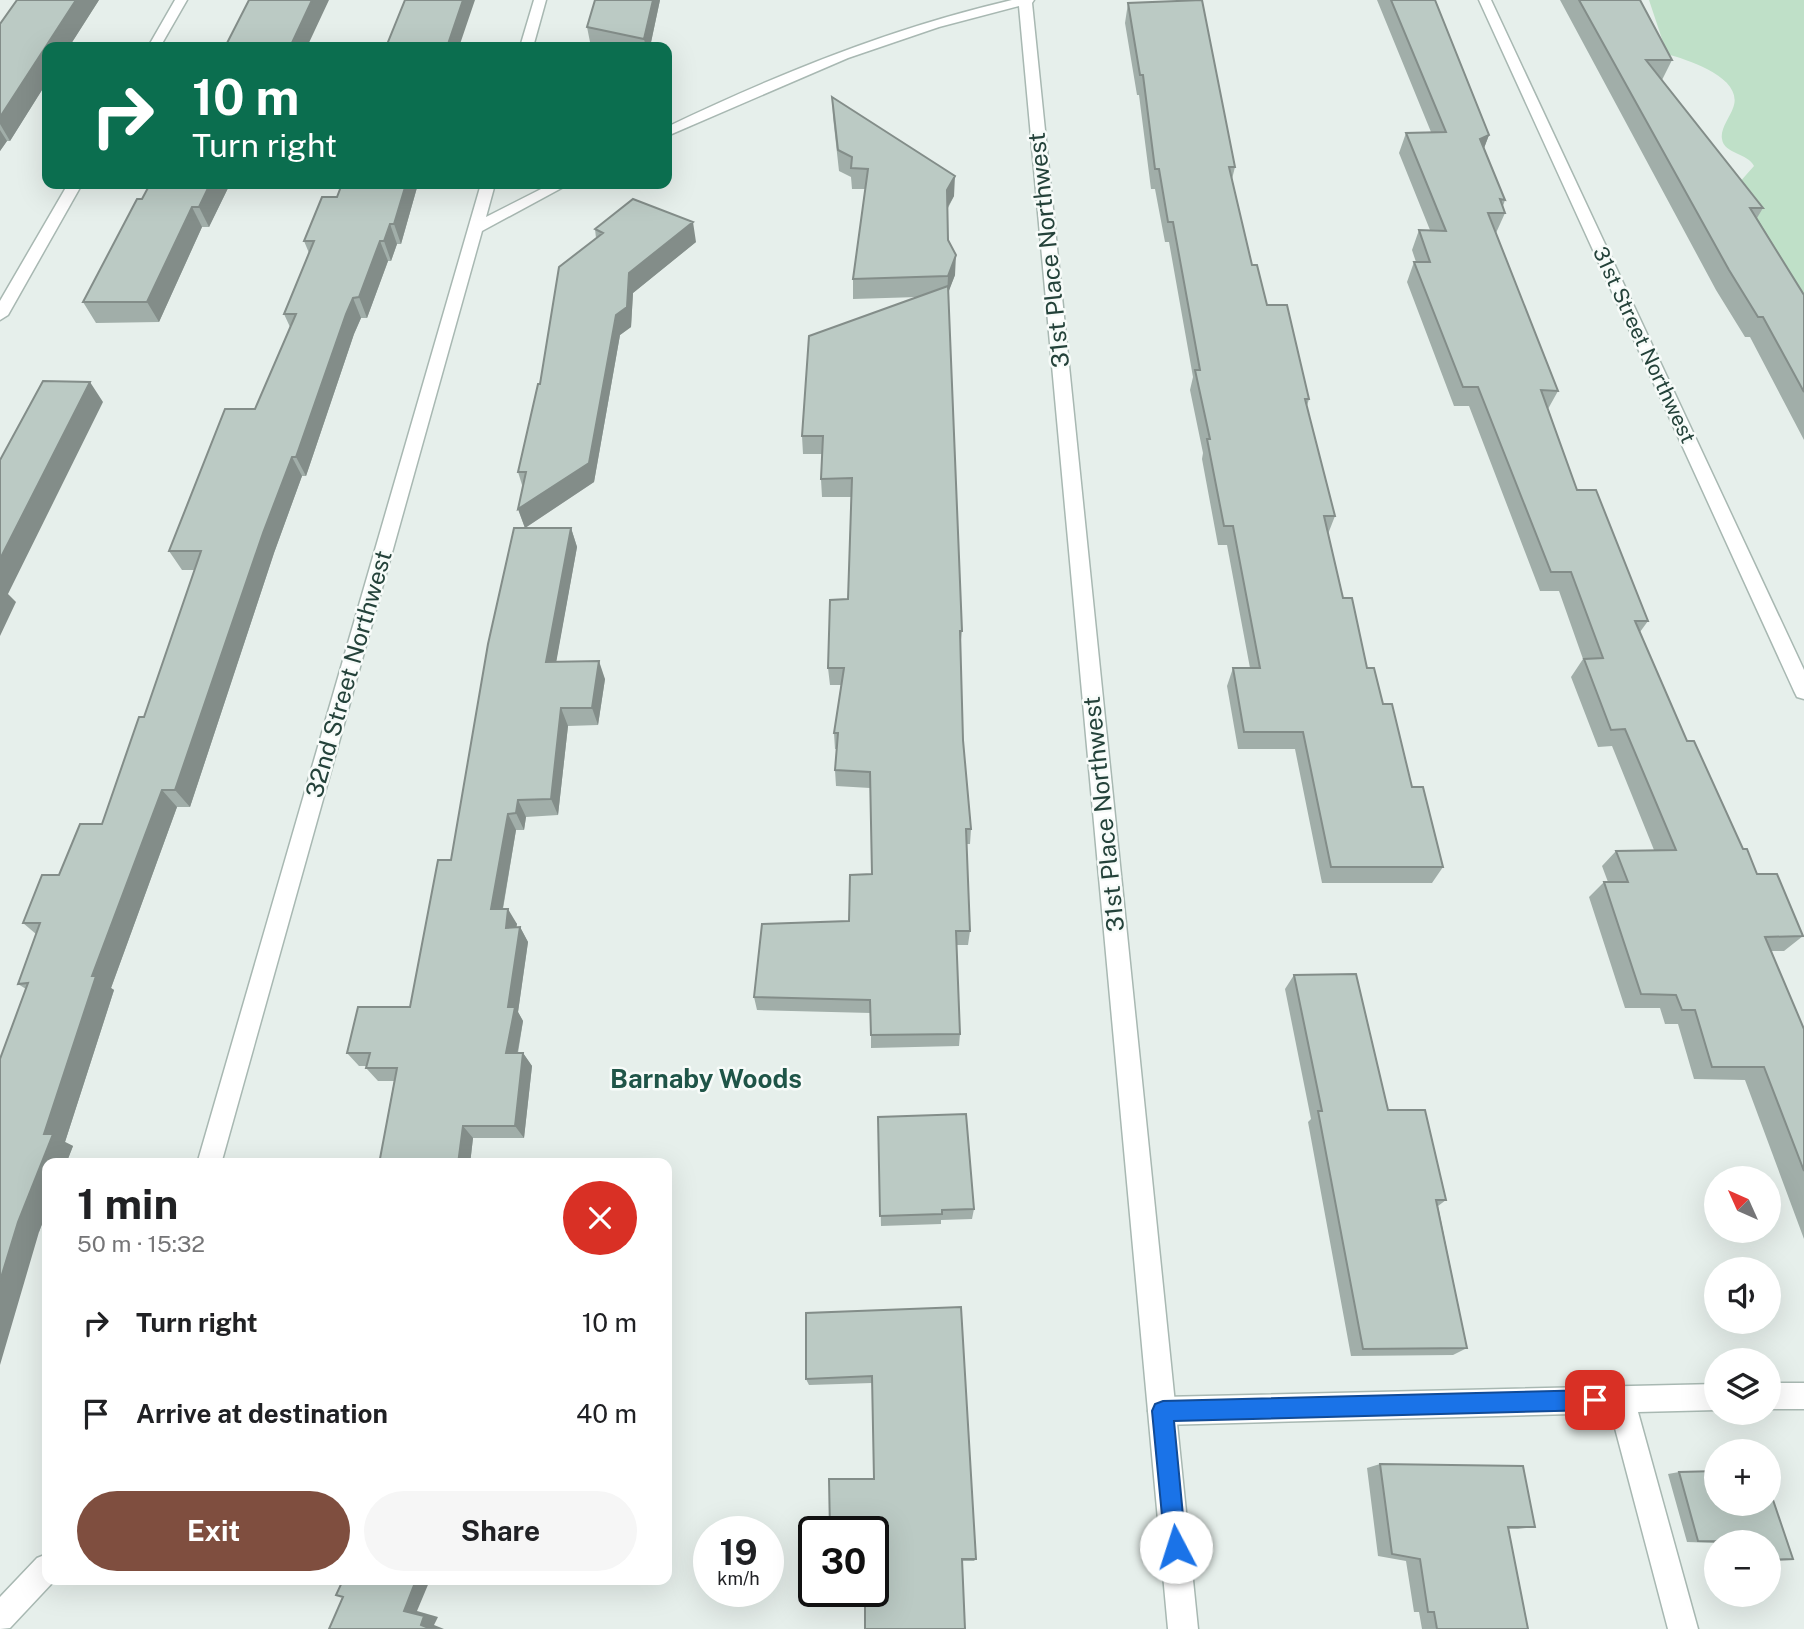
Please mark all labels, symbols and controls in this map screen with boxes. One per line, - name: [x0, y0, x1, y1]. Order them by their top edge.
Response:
- text: 10 m: [192, 68, 299, 126]
- icon: right: [77, 70, 168, 161]
- text: Turn right: [192, 127, 337, 164]
- street label: 31st Place Northwest: [1022, 131, 1074, 369]
- street label: 31st Street Northwest: [1588, 243, 1701, 447]
- street label: 32nd Street Northwest: [299, 547, 397, 801]
- street label: 31st Place Northwest: [1077, 695, 1129, 933]
- district label: Barnaby Woods: [610, 1063, 802, 1094]
- north arrow: [1704, 1166, 1782, 1242]
- map controls: [1704, 1166, 1781, 1607]
- text: 1 min: [77, 1179, 178, 1228]
- button: close: [563, 1181, 637, 1255]
- text: 50 m · 15:32: [77, 1230, 205, 1257]
- button: sound: [1704, 1257, 1781, 1334]
- icon: right: [77, 1304, 115, 1342]
- text: Turn right: [136, 1307, 258, 1338]
- text: 10 m: [582, 1307, 637, 1338]
- button: layers: [1704, 1348, 1781, 1425]
- pin: [1565, 1370, 1625, 1430]
- icon: arrive: [1576, 1381, 1614, 1419]
- icon: arrive: [77, 1395, 115, 1433]
- text: Arrive at destination: [136, 1398, 388, 1429]
- text: 40 m: [576, 1398, 637, 1429]
- button: +: [1704, 1439, 1781, 1516]
- button: Exit: [77, 1491, 350, 1571]
- button: Share: [364, 1491, 637, 1571]
- position arrow: [1139, 1510, 1213, 1584]
- speed limit sign: 30: [798, 1516, 889, 1607]
- button: −: [1704, 1530, 1781, 1607]
- text: 19: [719, 1532, 758, 1573]
- text: km/h: [717, 1568, 760, 1589]

